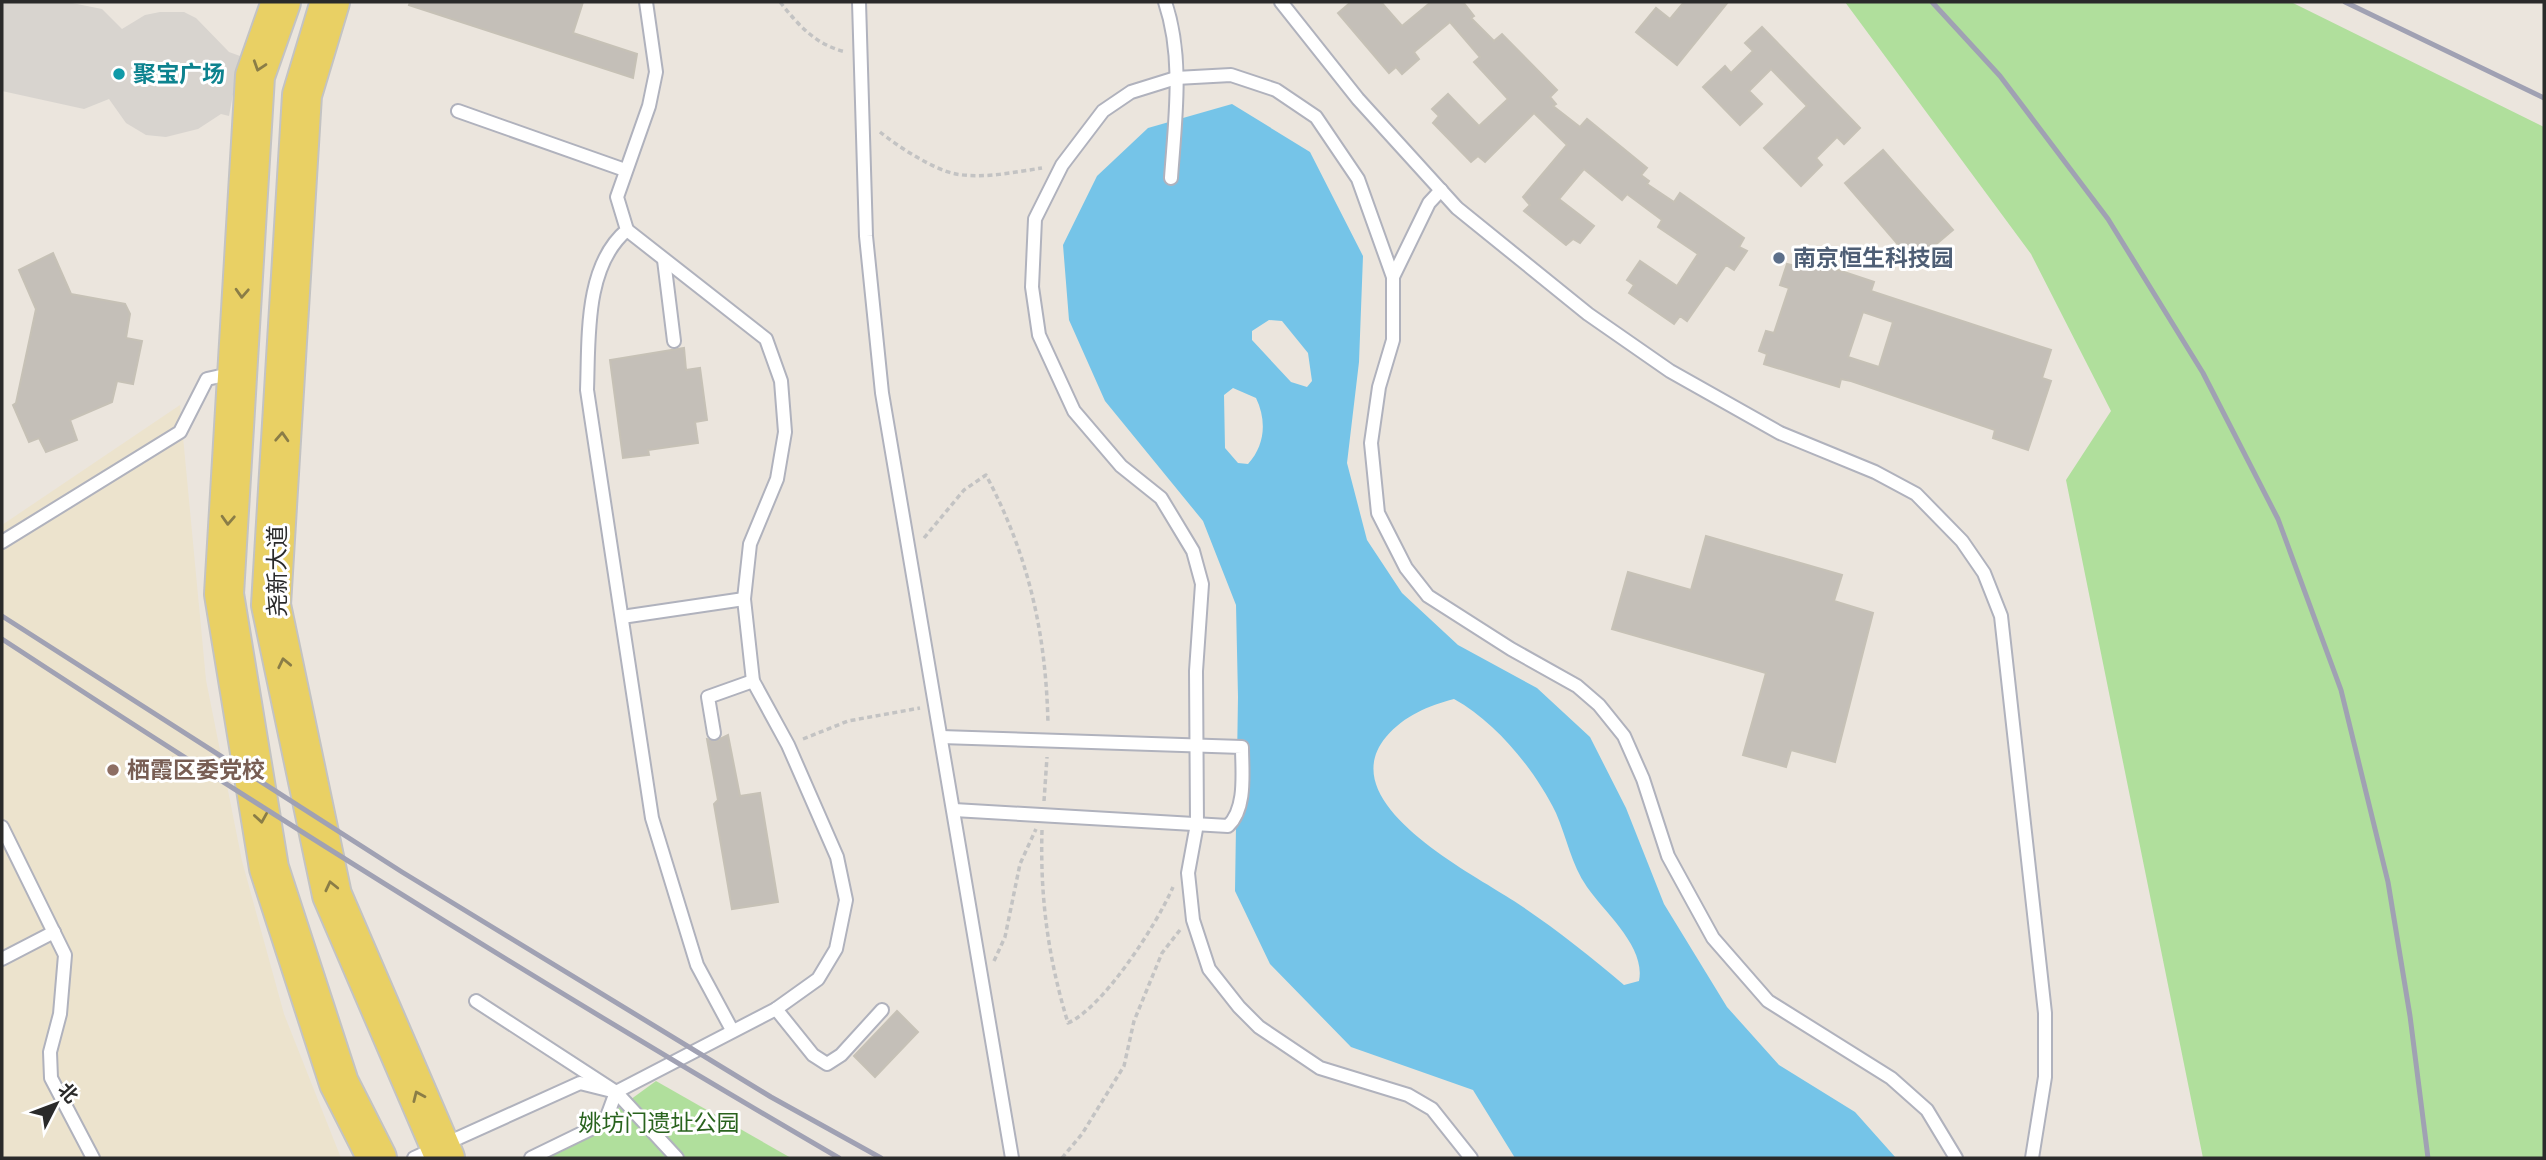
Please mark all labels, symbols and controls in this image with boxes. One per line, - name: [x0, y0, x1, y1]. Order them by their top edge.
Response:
- place label: 聚宝广场: [133, 60, 225, 88]
- one-way arrow: [252, 60, 267, 72]
- marker: 聚宝广场: [111, 66, 127, 82]
- place label: 南京恒生科技园: [1793, 244, 1954, 272]
- marker: 南京恒生科技园: [1771, 250, 1787, 266]
- one-way arrow: [235, 288, 250, 299]
- one-way arrow: [274, 432, 289, 443]
- one-way arrow: [221, 515, 236, 526]
- street label: 尧新大道: [263, 525, 291, 617]
- one-way arrow: [277, 657, 292, 669]
- place label: 栖霞区委党校: [127, 756, 265, 784]
- marker: 栖霞区委党校: [105, 762, 121, 778]
- one-way arrow: [253, 812, 268, 824]
- one-way arrow: [324, 880, 339, 892]
- north arrow: [21, 1069, 91, 1139]
- text: 北: [53, 1078, 83, 1108]
- one-way arrow: [412, 1091, 426, 1103]
- park label: 姚坊门遗址公园: [579, 1109, 740, 1137]

